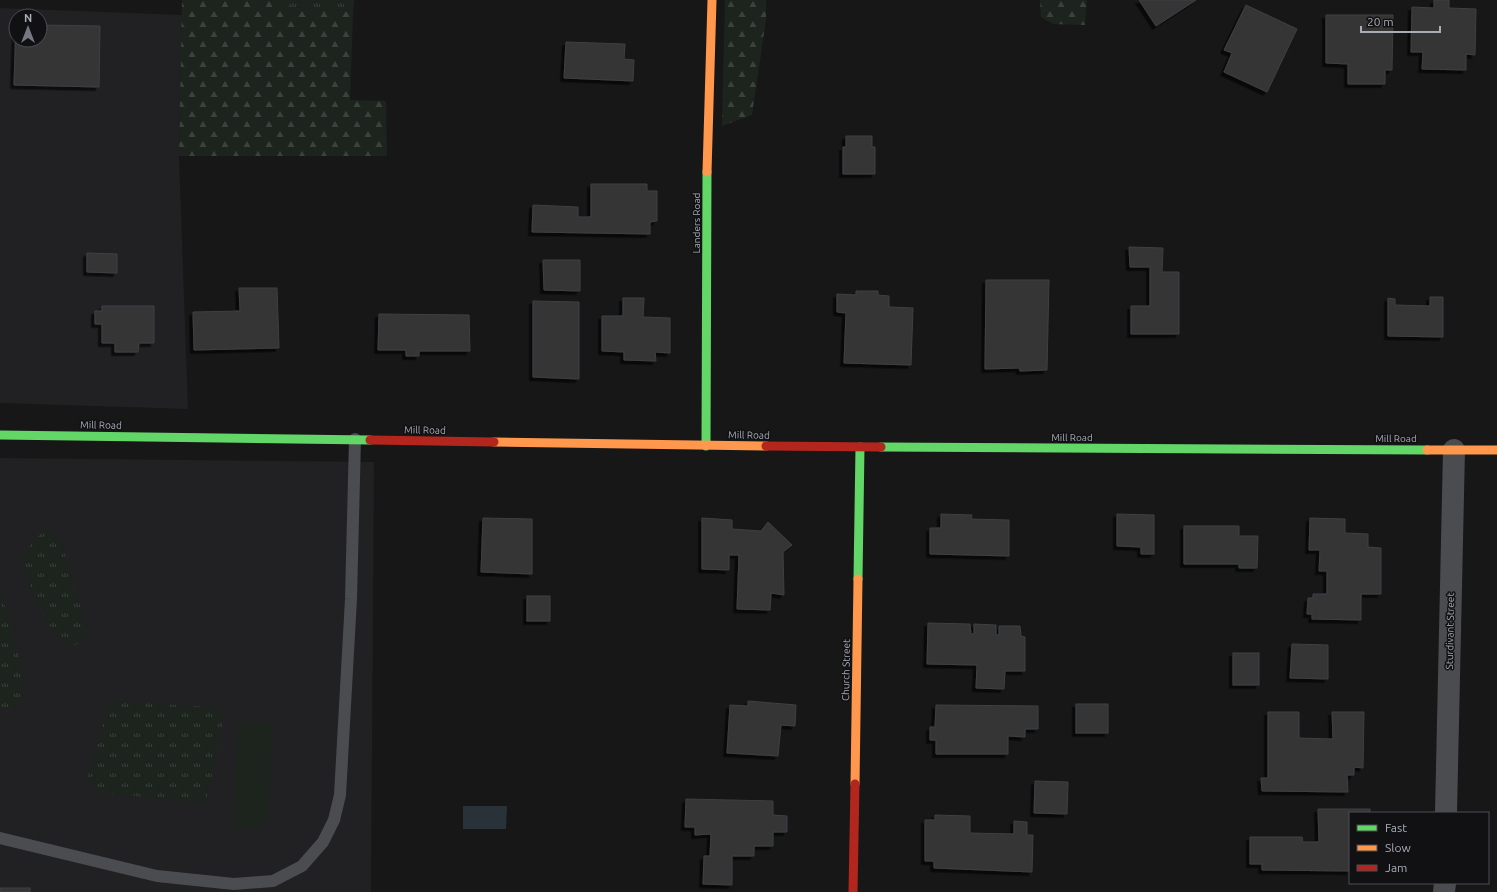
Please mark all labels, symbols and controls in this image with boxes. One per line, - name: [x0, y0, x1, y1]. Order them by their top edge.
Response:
- north arrow: [8, 8, 48, 48]
- scale bar: [1361, 8, 1440, 34]
- text: N: [24, 12, 32, 24]
- text: 20 m: [1367, 15, 1394, 28]
- street label: Landers Road: [691, 192, 702, 253]
- street label: Mill Road: [80, 419, 122, 431]
- street label: Mill Road: [404, 424, 446, 436]
- street label: Mill Road: [728, 429, 770, 441]
- street label: Mill Road: [1051, 432, 1093, 443]
- street label: Mill Road: [1375, 433, 1417, 444]
- street label: Sturdivant Street: [1444, 592, 1456, 669]
- street label: Church Street: [840, 639, 852, 701]
- legend: [1349, 812, 1489, 884]
- text: Fast: [1385, 821, 1407, 834]
- text: Slow: [1385, 841, 1411, 854]
- text: Jam: [1385, 861, 1407, 874]

